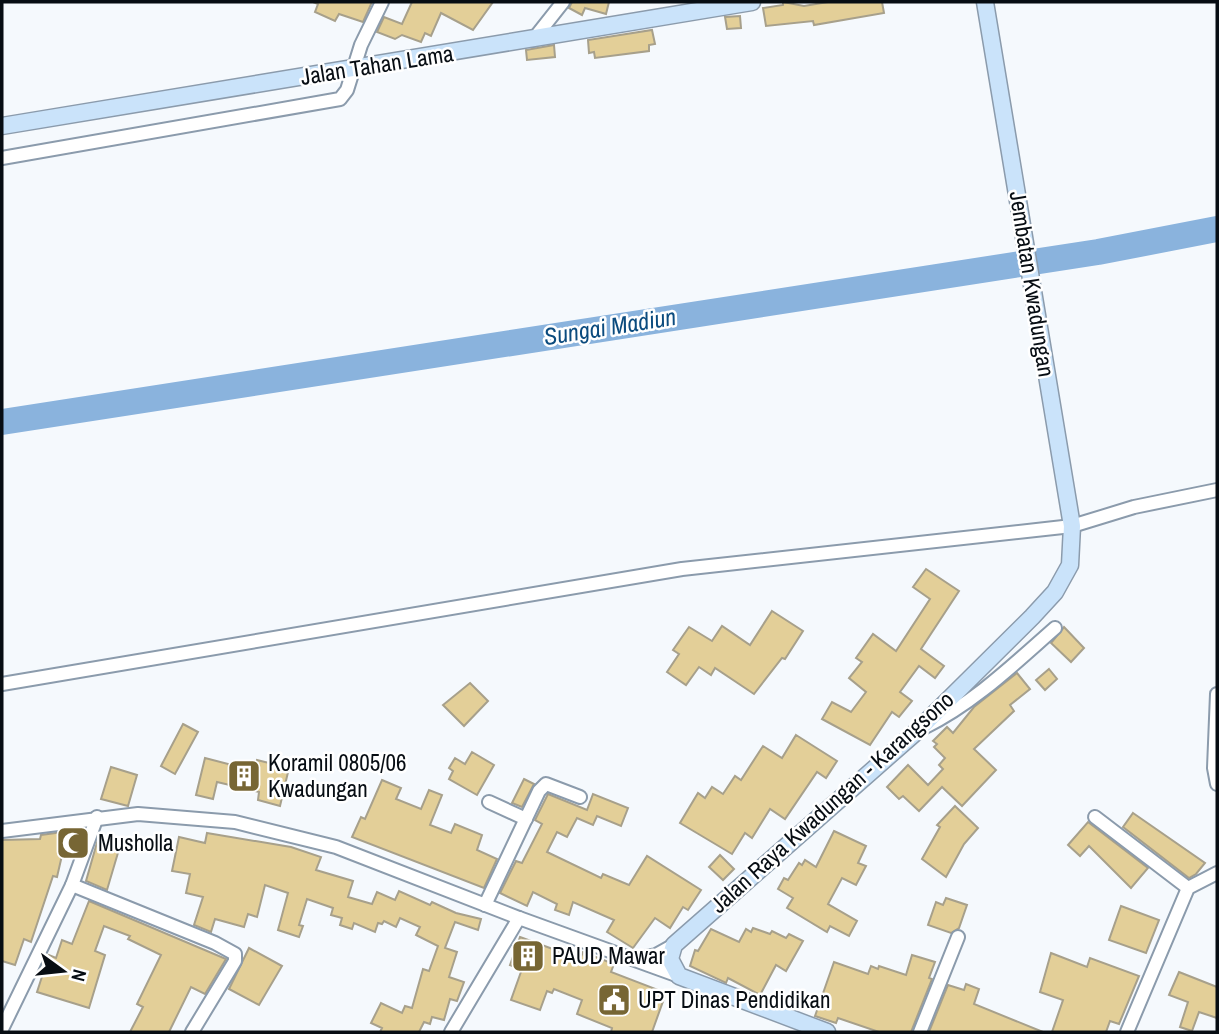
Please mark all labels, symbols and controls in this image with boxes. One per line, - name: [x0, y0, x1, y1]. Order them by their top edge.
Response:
- street label: Jalan Tahan Lama: [298, 37, 456, 92]
- street label: Jembatan Kwadungan: [1003, 189, 1062, 379]
- water label: Sungai Madiun: [541, 300, 678, 352]
- street label: Jalan Raya Kwadungan - Karangsono: [703, 684, 960, 919]
- place label: Koramil 0805/06 Kwadungan: [268, 747, 406, 804]
- building icon: Koramil 0805/06 Kwadungan: [225, 757, 263, 795]
- mosque icon: Musholla: [54, 824, 92, 862]
- place label: Musholla: [98, 827, 174, 858]
- north arrow: [28, 936, 98, 1006]
- building icon: PAUD Mawar: [509, 937, 547, 975]
- place label: PAUD Mawar: [552, 940, 666, 971]
- text: N: [65, 967, 93, 984]
- public building icon: UPT Dinas Pendidikan: [595, 981, 633, 1019]
- place label: UPT Dinas Pendidikan: [638, 984, 831, 1015]

